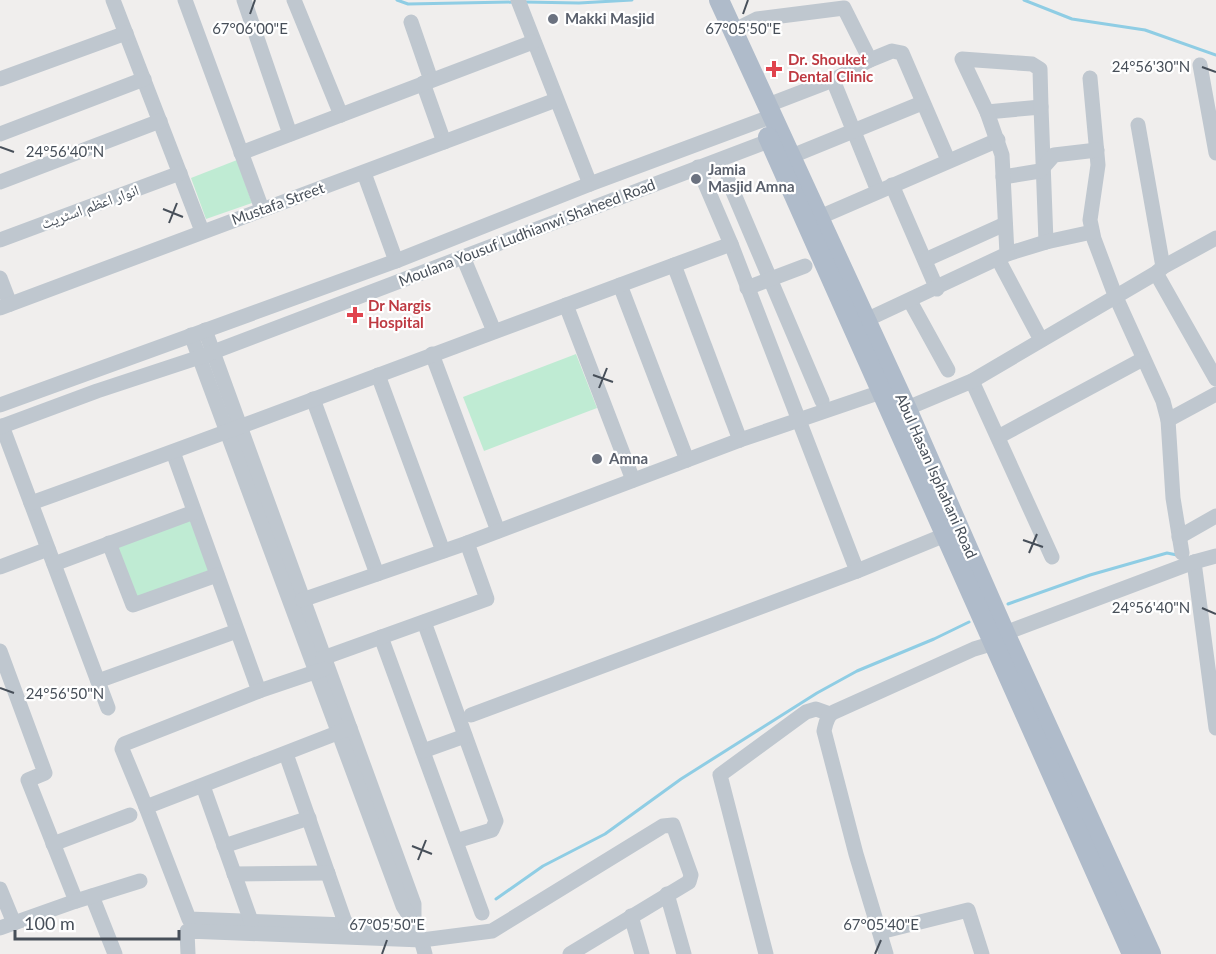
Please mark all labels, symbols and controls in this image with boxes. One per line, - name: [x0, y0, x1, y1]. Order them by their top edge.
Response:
- place label: Makki Masjid: [565, 9, 654, 27]
- marker: Makki Masjid: [546, 12, 560, 26]
- text: 67°06'00"E: [212, 19, 288, 37]
- text: 67°05'50"E: [705, 19, 781, 37]
- place label: Dr. Shouket Dental Clinic: [788, 50, 873, 85]
- text: 24°56'30"N: [1112, 57, 1190, 75]
- marker: Dr. Shouket Dental Clinic: [765, 60, 783, 78]
- text: 24°56'40"N: [26, 142, 104, 160]
- place label: Jamia Masjid Amna: [708, 160, 795, 195]
- marker: Jamia Masjid Amna: [689, 172, 703, 186]
- street label: Moulana Yousuf Ludhianwi Shaheed Road: [396, 175, 658, 289]
- street label: Mustafa Street: [229, 178, 327, 228]
- street label: انوار اعظم اسٹریٹ: [38, 180, 142, 234]
- place label: Dr Nargis Hospital: [368, 296, 431, 331]
- marker: Dr Nargis Hospital: [346, 306, 364, 324]
- street label: Abul Hasan Isphahani Road: [892, 390, 981, 561]
- place label: Amna: [608, 449, 648, 467]
- marker: Amna: [590, 452, 604, 466]
- text: 24°56'40"N: [1112, 598, 1190, 616]
- text: 24°56'50"N: [26, 684, 104, 702]
- scale bar: [15, 903, 178, 941]
- text: 100 m: [24, 912, 75, 934]
- text: 67°05'50"E: [349, 915, 425, 933]
- text: 67°05'40"E: [843, 915, 919, 933]

